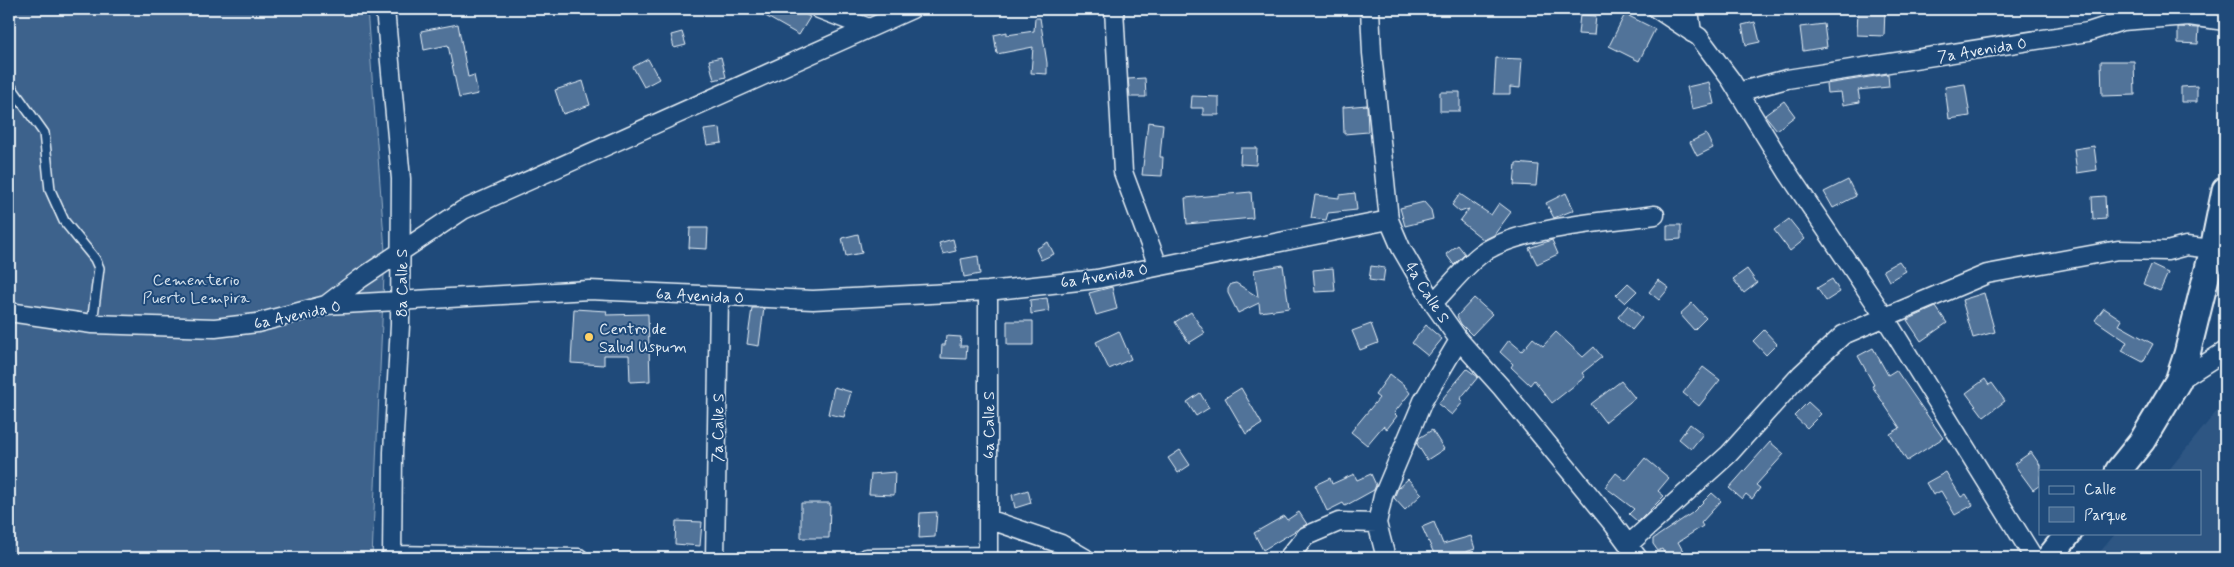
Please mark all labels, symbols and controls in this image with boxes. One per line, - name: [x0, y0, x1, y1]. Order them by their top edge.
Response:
- street label: 7a Avenida O: [1936, 33, 2028, 68]
- street label: 8a Calle S: [392, 249, 413, 317]
- street label: 4a Calle S: [1400, 258, 1454, 328]
- street label: 6a Avenida O: [1059, 259, 1150, 294]
- park label: Cementerio Puerto Lempira: [142, 270, 250, 309]
- street label: 6a Avenida O: [655, 284, 745, 309]
- street label: 6a Avenida O: [252, 296, 343, 335]
- place label: Centro de Salud Uspum: [599, 319, 687, 358]
- marker: Centro de Salud Uspum: [583, 331, 595, 343]
- street label: 6a Calle S: [979, 391, 1000, 459]
- street label: 7a Calle S: [707, 393, 730, 463]
- legend: [2039, 470, 2202, 534]
- text: Calle: [2084, 480, 2116, 500]
- text: Parque: [2084, 506, 2127, 526]

